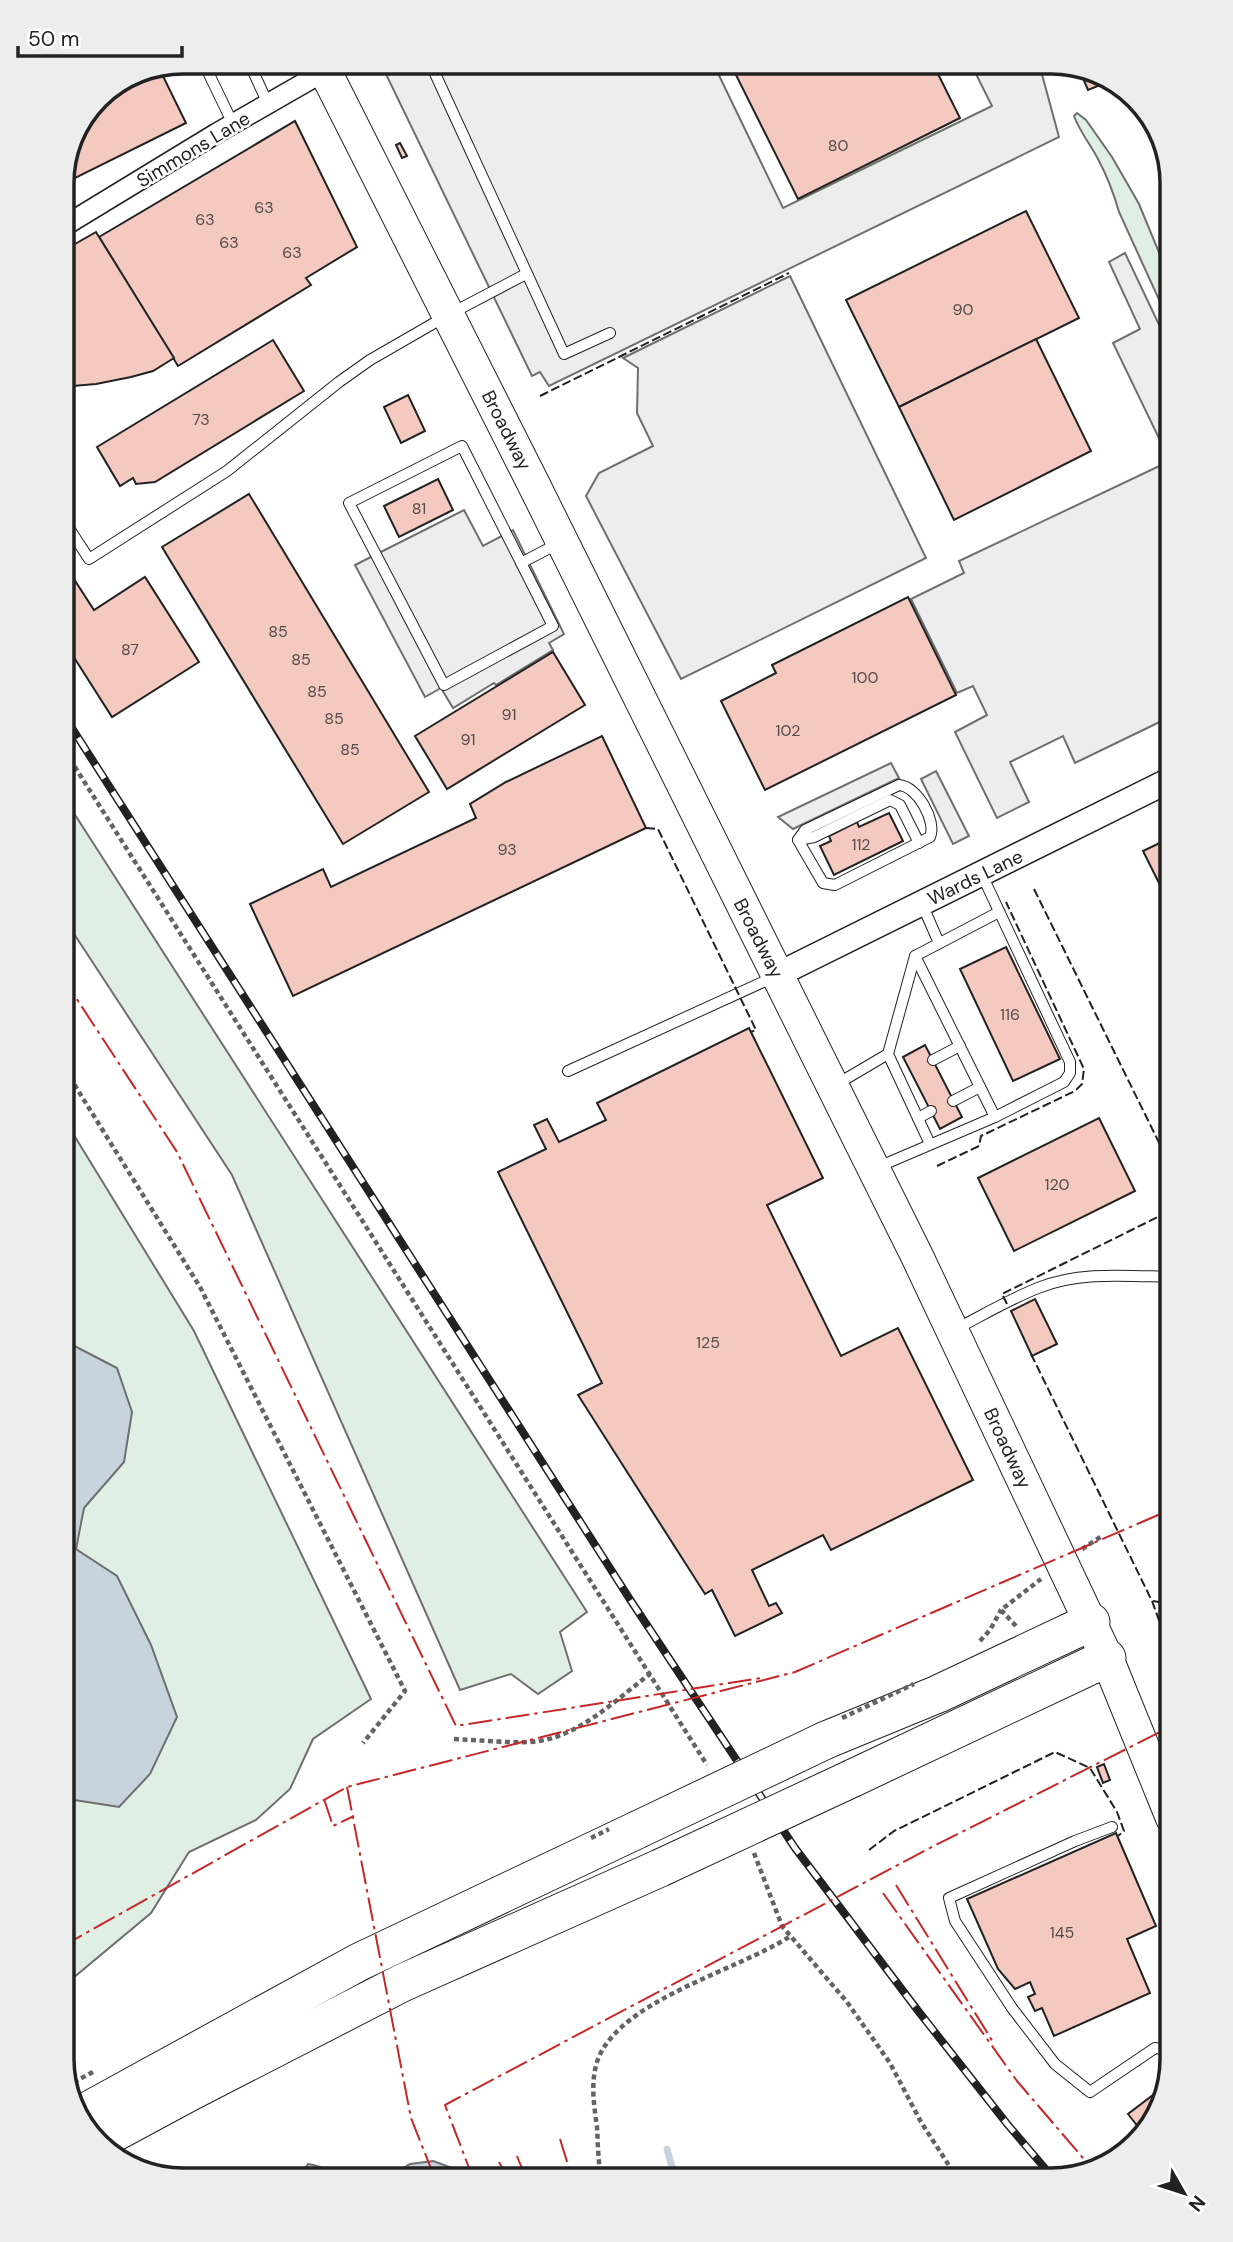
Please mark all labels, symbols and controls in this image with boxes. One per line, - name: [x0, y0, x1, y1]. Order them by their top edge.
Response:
- scale bar: [18, 14, 182, 58]
- text: 50 m: [28, 25, 79, 53]
- street label: Simmons Lane: [132, 106, 255, 193]
- house number: 80: [828, 135, 848, 156]
- house number: 63: [254, 197, 274, 218]
- house number: 63: [195, 209, 215, 230]
- house number: 63: [219, 232, 239, 253]
- house number: 63: [282, 242, 302, 263]
- house number: 90: [953, 299, 974, 320]
- street label: Broadway: [476, 386, 538, 475]
- house number: 73: [192, 409, 210, 430]
- house number: 81: [412, 498, 426, 519]
- house number: 85: [268, 621, 288, 642]
- house number: 87: [121, 639, 139, 660]
- house number: 85: [291, 649, 311, 670]
- house number: 100: [852, 667, 878, 688]
- house number: 85: [307, 681, 327, 702]
- house number: 91: [502, 704, 516, 725]
- house number: 85: [324, 708, 344, 729]
- house number: 102: [776, 720, 801, 741]
- house number: 91: [461, 729, 475, 750]
- house number: 85: [340, 739, 360, 760]
- house number: 112: [851, 834, 871, 855]
- house number: 93: [497, 839, 517, 860]
- street label: Wards Lane: [923, 844, 1027, 911]
- street label: Broadway: [728, 894, 790, 983]
- house number: 116: [1000, 1004, 1020, 1025]
- house number: 120: [1045, 1174, 1070, 1195]
- house number: 125: [696, 1332, 720, 1353]
- street label: Broadway: [978, 1404, 1037, 1493]
- house number: 145: [1050, 1922, 1074, 1943]
- north arrow: [1149, 2158, 1219, 2228]
- text: N: [1183, 2190, 1211, 2217]

